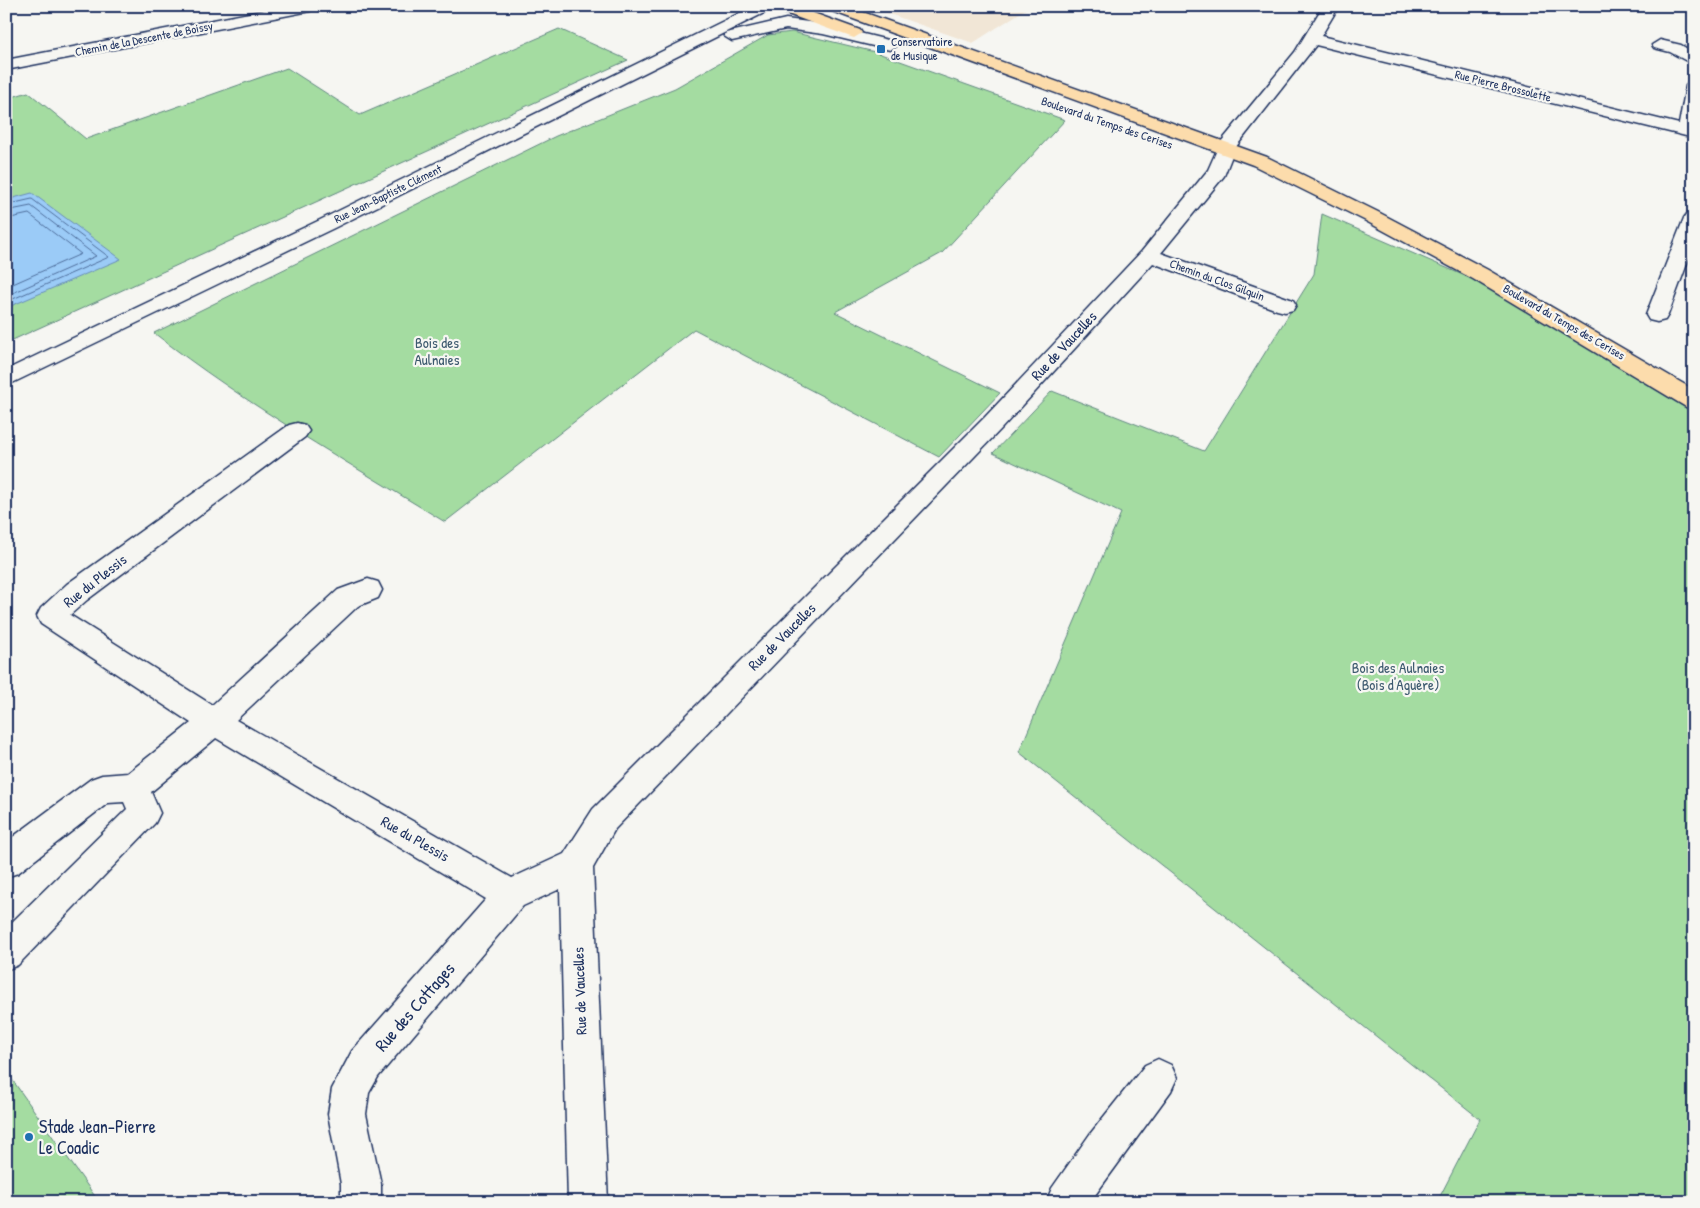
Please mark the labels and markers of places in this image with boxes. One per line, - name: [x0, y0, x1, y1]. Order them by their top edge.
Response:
- place label: Conservatoire de Musique: [891, 33, 953, 64]
- marker: Conservatoire de Musique: [875, 43, 887, 55]
- place label: Stade Jean-Pierre Le Coadic: [39, 1114, 156, 1160]
- marker: Stade Jean-Pierre Le Coadic: [23, 1131, 35, 1143]

